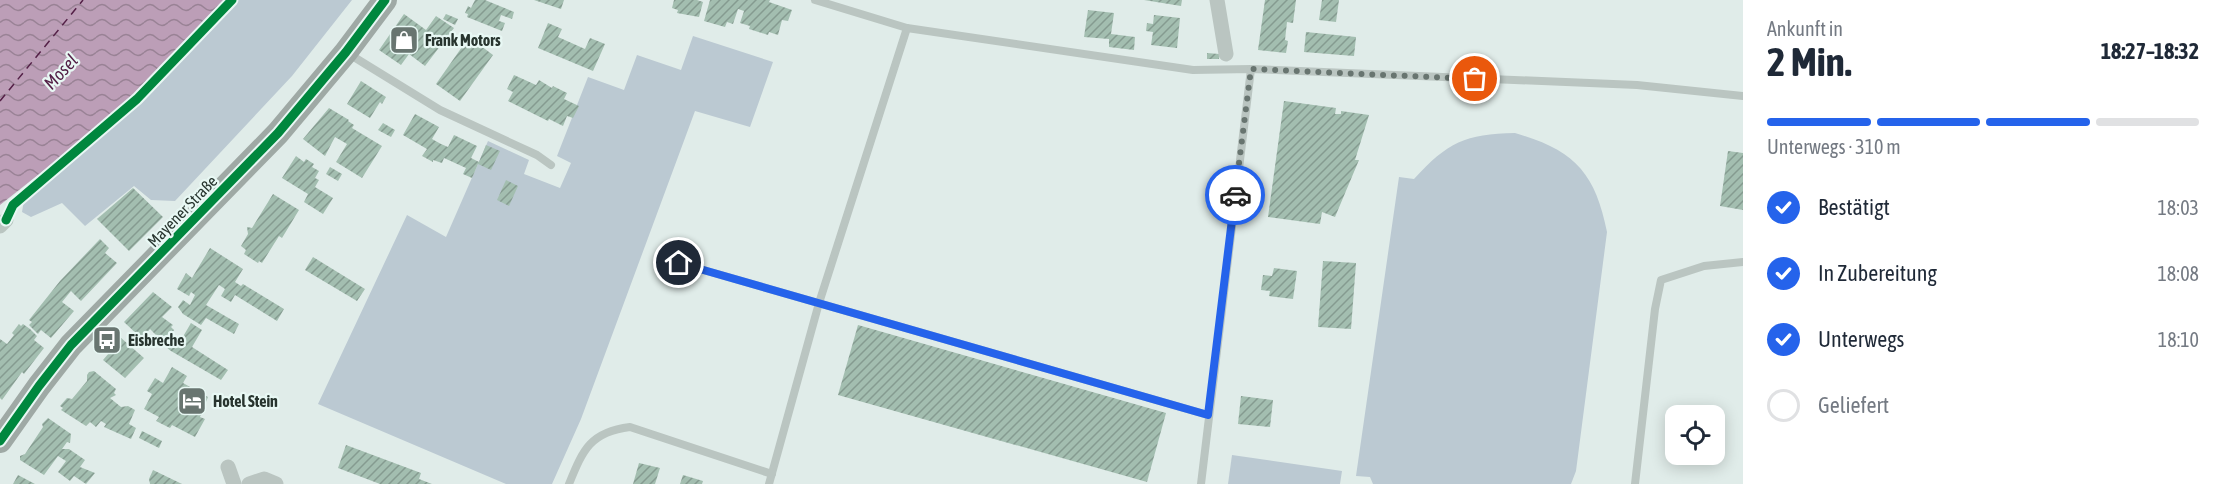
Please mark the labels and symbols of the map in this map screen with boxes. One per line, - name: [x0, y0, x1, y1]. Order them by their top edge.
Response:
- shop icon: Frank Motors: [388, 24, 420, 56]
- place label: Frank Motors: [425, 31, 501, 49]
- water label: Mosel: [39, 50, 82, 93]
- pin: [1449, 53, 1500, 104]
- courier: [1205, 165, 1265, 225]
- street label: Mayener Straße: [144, 172, 221, 251]
- pin: [653, 237, 704, 288]
- bus stop icon: Eisbreche: [91, 324, 123, 356]
- place label: Eisbreche: [128, 331, 185, 349]
- hotel icon: Hotel Stein: [176, 385, 208, 417]
- place label: Hotel Stein: [213, 392, 278, 410]

